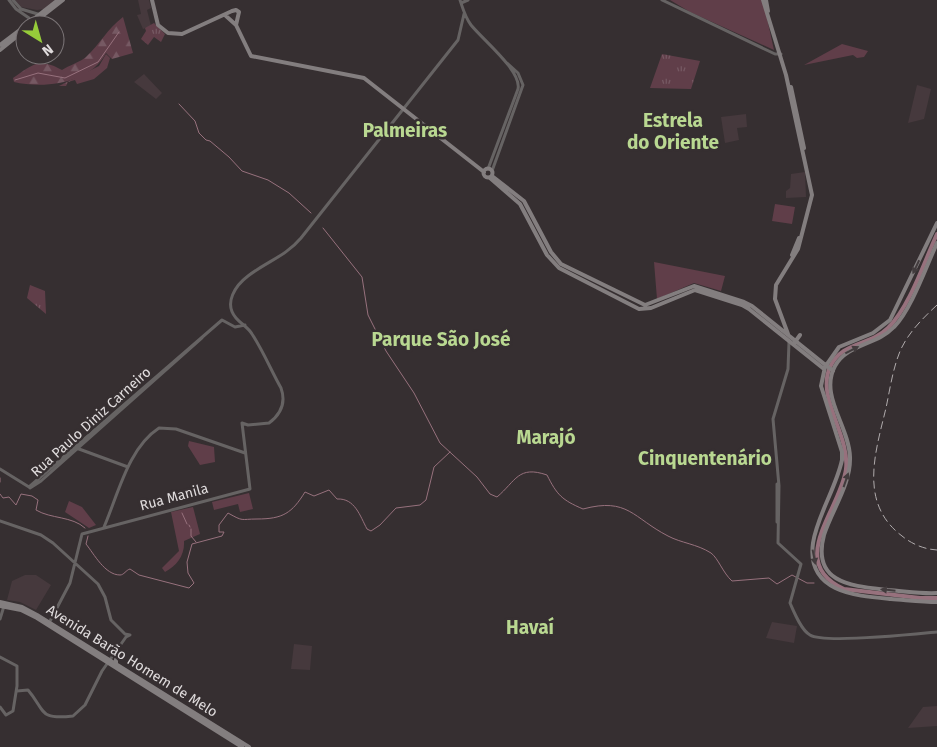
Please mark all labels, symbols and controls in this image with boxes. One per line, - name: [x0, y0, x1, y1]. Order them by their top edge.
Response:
- north arrow: [15, 15, 65, 65]
- text: N: [39, 40, 56, 60]
- district label: Estrela do Oriente: [627, 109, 719, 154]
- district label: Palmeiras: [363, 119, 447, 142]
- one-way arrow: [912, 260, 920, 274]
- district label: Parque São José: [372, 328, 510, 351]
- one-way arrow: [845, 346, 859, 354]
- street label: Rua Paulo Diniz Carneiro: [27, 364, 155, 480]
- district label: Marajó: [517, 426, 575, 449]
- district label: Cinquentenário: [638, 447, 772, 470]
- one-way arrow: [842, 472, 850, 487]
- street label: Rua Manila: [138, 480, 210, 514]
- one-way arrow: [811, 549, 819, 565]
- one-way arrow: [880, 586, 896, 594]
- street label: Avenida Barão Homem de Melo: [43, 601, 221, 721]
- district label: Havaí: [506, 616, 555, 639]

